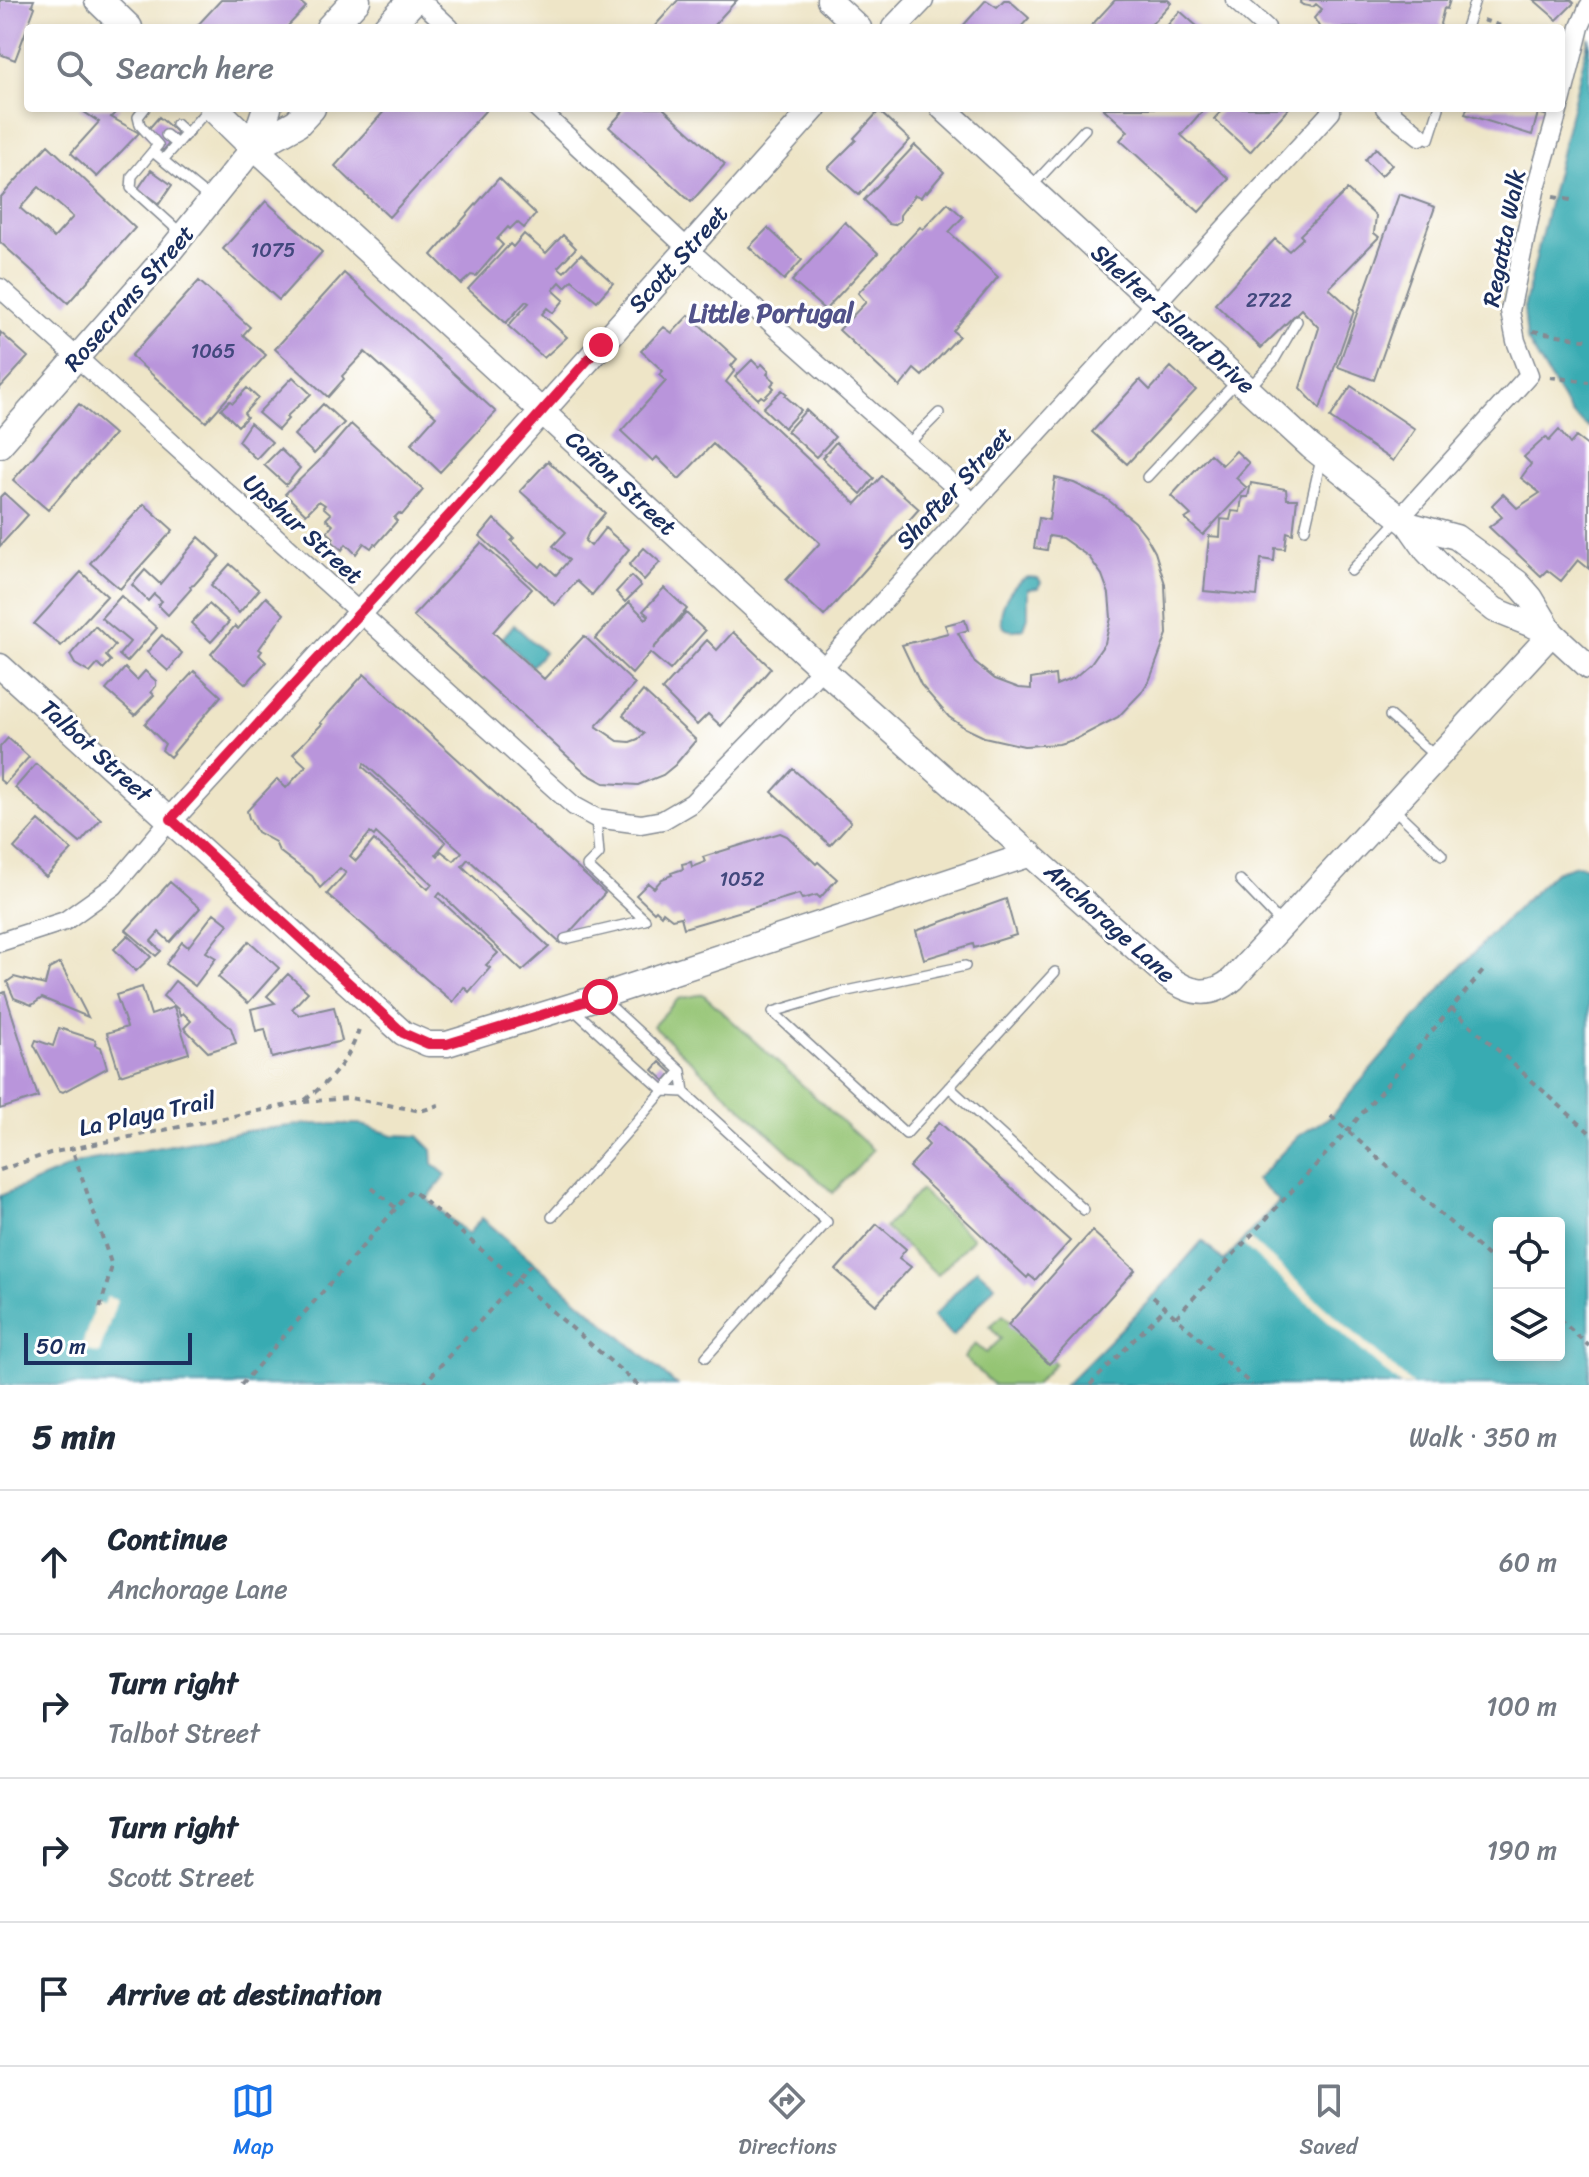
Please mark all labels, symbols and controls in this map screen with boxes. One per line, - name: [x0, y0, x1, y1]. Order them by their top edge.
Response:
- search box: [24, 24, 1565, 112]
- text: Search here: [116, 41, 274, 95]
- icon: search: [52, 46, 96, 90]
- street label: Regatta Walk: [1470, 165, 1538, 310]
- street label: Scott Street: [617, 195, 739, 323]
- street label: Rosecrans Street: [53, 215, 205, 381]
- house number: 1075: [251, 233, 295, 268]
- street label: Shelter Island Drive: [1081, 233, 1265, 405]
- house number: 2722: [1246, 283, 1292, 318]
- district label: Little Portugal: [689, 290, 855, 336]
- route end: [583, 327, 619, 363]
- house number: 1065: [191, 334, 235, 369]
- street label: Shafter Street: [885, 416, 1023, 560]
- street label: Cañon Street: [555, 420, 687, 546]
- street label: Upshur Street: [233, 463, 373, 595]
- street label: Talbot Street: [30, 689, 163, 814]
- street label: Anchorage Lane: [1034, 851, 1186, 994]
- house number: 1052: [720, 862, 765, 897]
- route start: [582, 979, 618, 1015]
- street label: La Playa Trail: [75, 1079, 220, 1149]
- map controls: [1493, 1217, 1565, 1361]
- button: locate: [1493, 1217, 1565, 1289]
- button: layers: [1493, 1289, 1565, 1361]
- text: 50 m: [36, 1327, 86, 1366]
- scale bar: [24, 1329, 192, 1365]
- text: 5 min: [32, 1407, 115, 1467]
- text: Walk · 350 m: [1409, 1414, 1557, 1460]
- text: Continue: [108, 1512, 227, 1566]
- text: 60 m: [1499, 1539, 1557, 1585]
- icon: ahead: [32, 1540, 76, 1584]
- text: Anchorage Lane: [108, 1566, 288, 1612]
- text: Turn right: [108, 1656, 238, 1710]
- text: 100 m: [1486, 1683, 1557, 1729]
- icon: right: [32, 1684, 76, 1728]
- text: Talbot Street: [108, 1710, 260, 1756]
- text: Turn right: [108, 1800, 238, 1854]
- text: 190 m: [1487, 1827, 1557, 1873]
- icon: right: [32, 1828, 76, 1872]
- text: Scott Street: [108, 1854, 254, 1900]
- text: Arrive at destination: [108, 1967, 382, 2021]
- icon: arrive: [32, 1972, 76, 2016]
- tab: Map: [231, 2079, 275, 2166]
- tab: Directions: [738, 2079, 837, 2166]
- tab: Saved: [1300, 2079, 1358, 2166]

